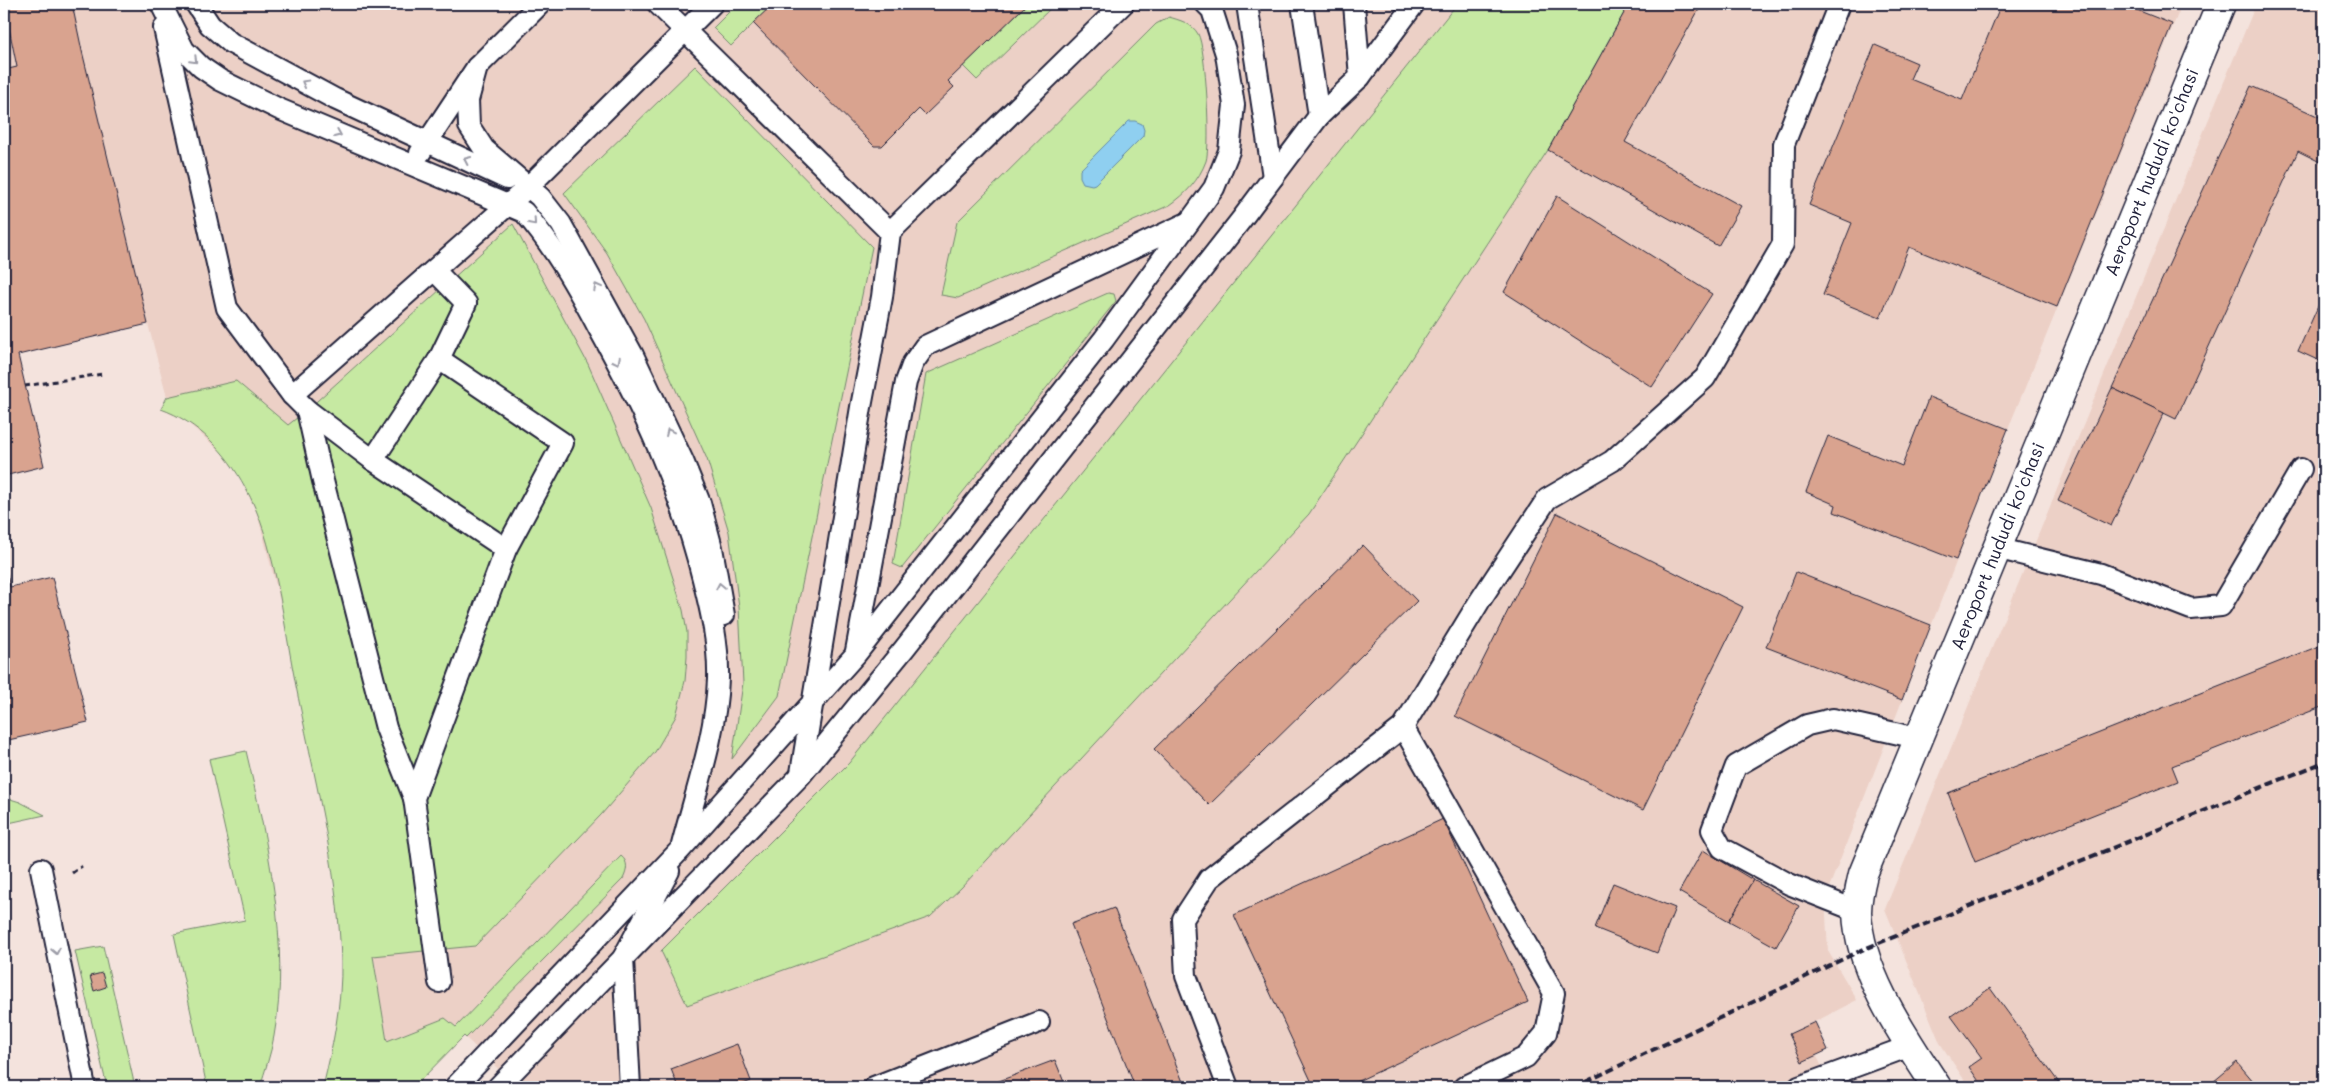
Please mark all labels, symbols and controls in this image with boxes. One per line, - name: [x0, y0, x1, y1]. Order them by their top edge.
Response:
- one-way arrow: [188, 55, 197, 64]
- street label: Aeroport hududi ko'chasi: [2098, 65, 2204, 279]
- one-way arrow: [301, 79, 310, 89]
- one-way arrow: [333, 127, 342, 138]
- one-way arrow: [463, 156, 472, 166]
- one-way arrow: [527, 216, 536, 225]
- one-way arrow: [593, 283, 603, 292]
- one-way arrow: [611, 355, 621, 364]
- one-way arrow: [665, 428, 676, 437]
- street label: Aeroport hududi ko'chasi: [1944, 439, 2050, 653]
- one-way arrow: [715, 582, 725, 590]
- one-way arrow: [51, 947, 61, 956]

